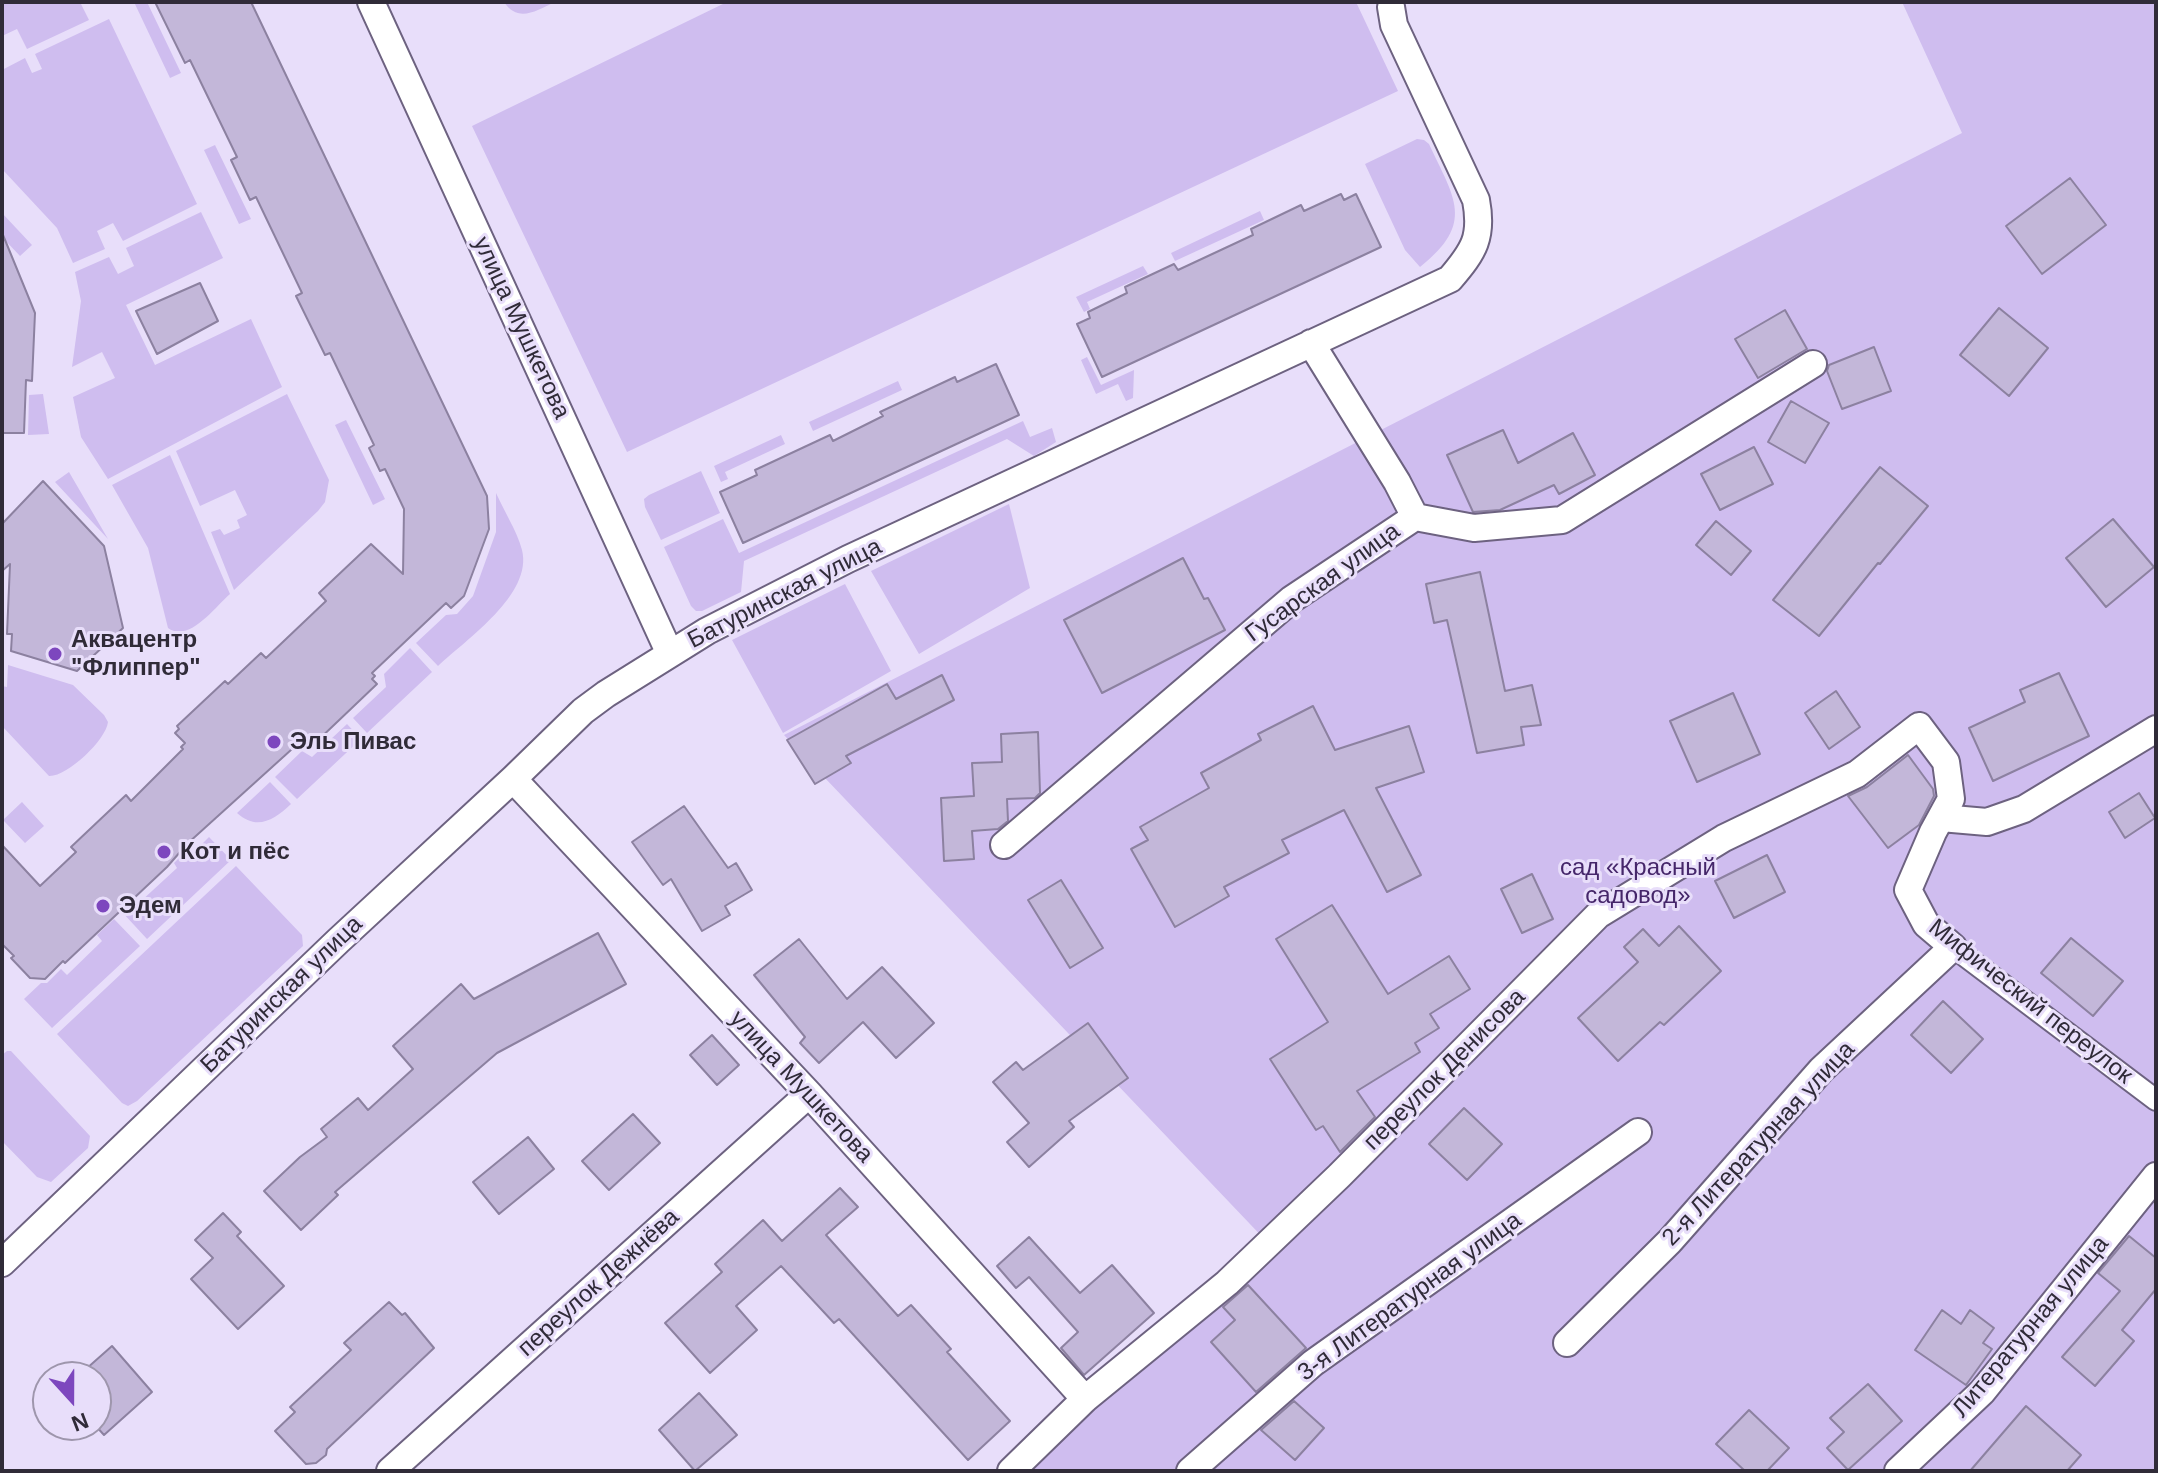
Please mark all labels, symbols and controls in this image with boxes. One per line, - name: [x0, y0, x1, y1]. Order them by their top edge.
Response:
- street label: улица Мушкетова: [466, 232, 576, 424]
- street label: Гусарская улица: [1240, 517, 1406, 649]
- street label: Батуринская улица: [683, 533, 887, 655]
- place label: Аквацентр "Флиппер": [71, 626, 201, 682]
- marker: Аквацентр "Флиппер": [46, 645, 64, 663]
- place label: Эль Пивас: [290, 728, 416, 756]
- marker: Эль Пивас: [265, 733, 283, 751]
- place label: Кот и пёс: [180, 838, 290, 866]
- marker: Кот и пёс: [155, 843, 173, 861]
- park label: сад «Красный садовод»: [1560, 854, 1716, 910]
- place label: Эдем: [119, 892, 182, 920]
- marker: Эдем: [94, 897, 112, 915]
- street label: Батуринская улица: [195, 910, 369, 1080]
- street label: Мифический переулок: [1922, 913, 2138, 1091]
- street label: переулок Денисова: [1358, 983, 1532, 1157]
- street label: улица Мушкетова: [723, 1005, 879, 1169]
- street label: 2-я Литературная улица: [1657, 1036, 1861, 1252]
- street label: переулок Дежнёва: [513, 1203, 685, 1363]
- street label: 3-я Литературная улица: [1293, 1206, 1527, 1388]
- street label: Литературная улица: [1947, 1230, 2115, 1424]
- north arrow: [32, 1361, 112, 1441]
- text: N: [68, 1407, 92, 1437]

